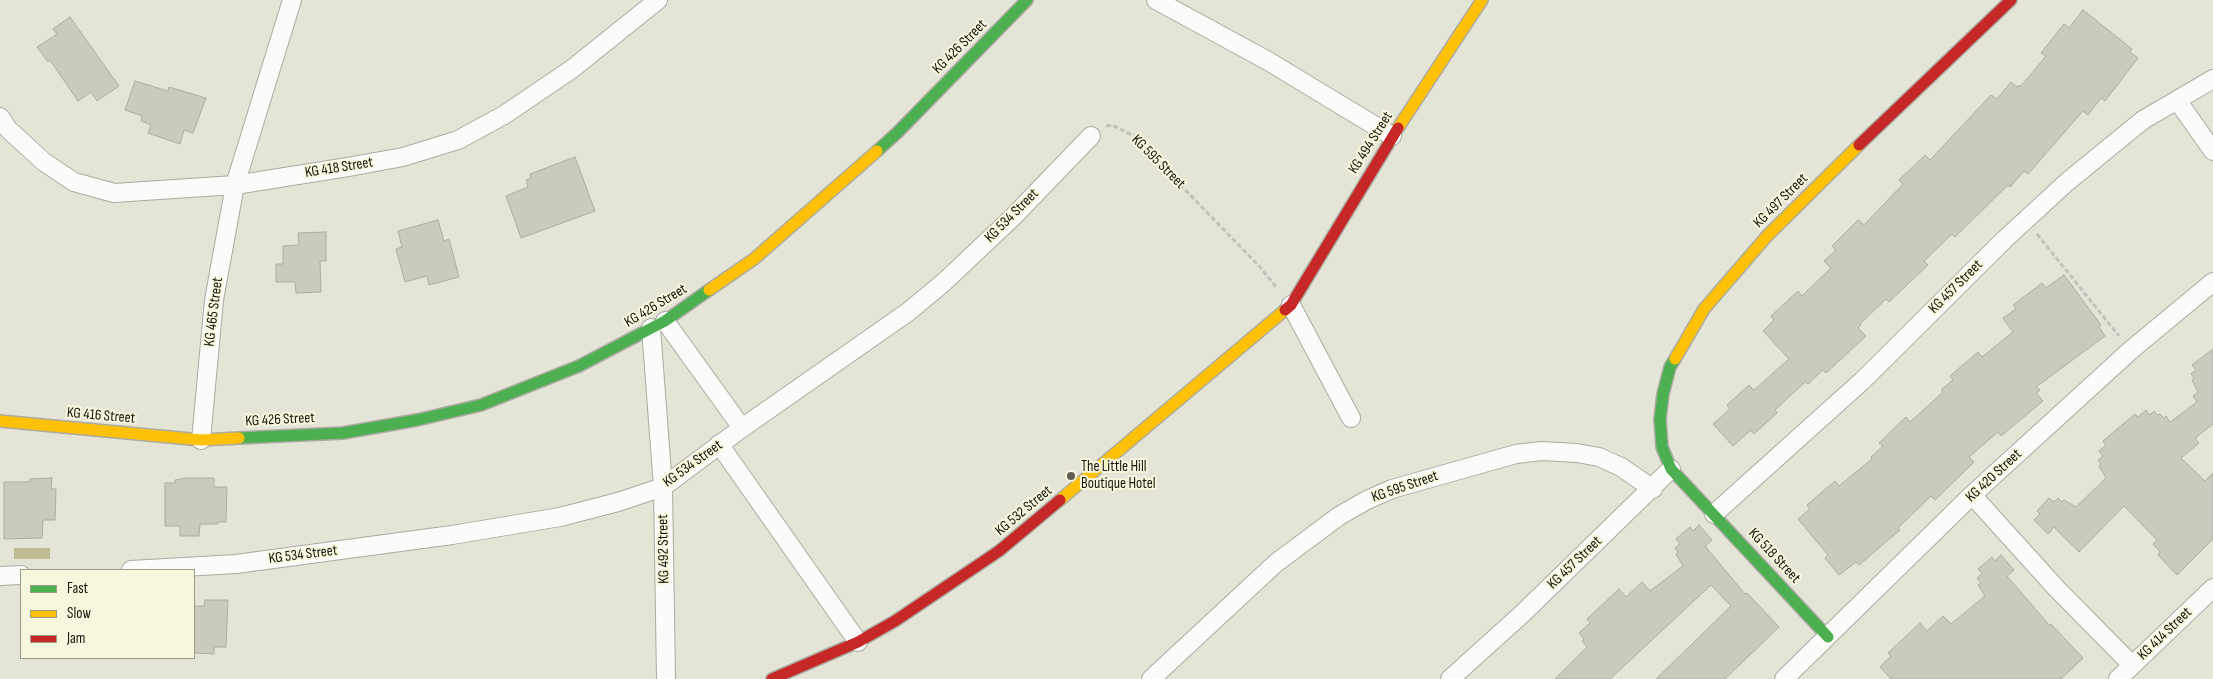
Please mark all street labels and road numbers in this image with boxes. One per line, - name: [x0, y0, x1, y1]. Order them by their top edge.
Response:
- street label: KG 426 Street: [929, 16, 991, 78]
- street label: KG 494 Street: [1345, 109, 1397, 177]
- street label: KG 595 Street: [1127, 131, 1189, 193]
- street label: KG 418 Street: [304, 154, 374, 182]
- street label: KG 497 Street: [1750, 170, 1812, 232]
- street label: KG 534 Street: [981, 185, 1043, 247]
- street label: KG 457 Street: [1925, 256, 1987, 318]
- street label: KG 465 Street: [201, 276, 227, 348]
- street label: KG 426 Street: [622, 280, 690, 332]
- street label: KG 416 Street: [66, 404, 136, 428]
- street label: KG 426 Street: [245, 409, 315, 431]
- street label: KG 534 Street: [660, 436, 726, 492]
- street label: KG 420 Street: [1962, 446, 2026, 506]
- street label: KG 595 Street: [1369, 467, 1441, 507]
- street label: KG 532 Street: [992, 482, 1056, 540]
- street label: KG 492 Street: [654, 514, 674, 584]
- street label: KG 518 Street: [1744, 525, 1804, 587]
- street label: KG 457 Street: [1544, 533, 1606, 593]
- street label: KG 534 Street: [268, 542, 338, 568]
- street label: KG 414 Street: [2134, 604, 2196, 664]

